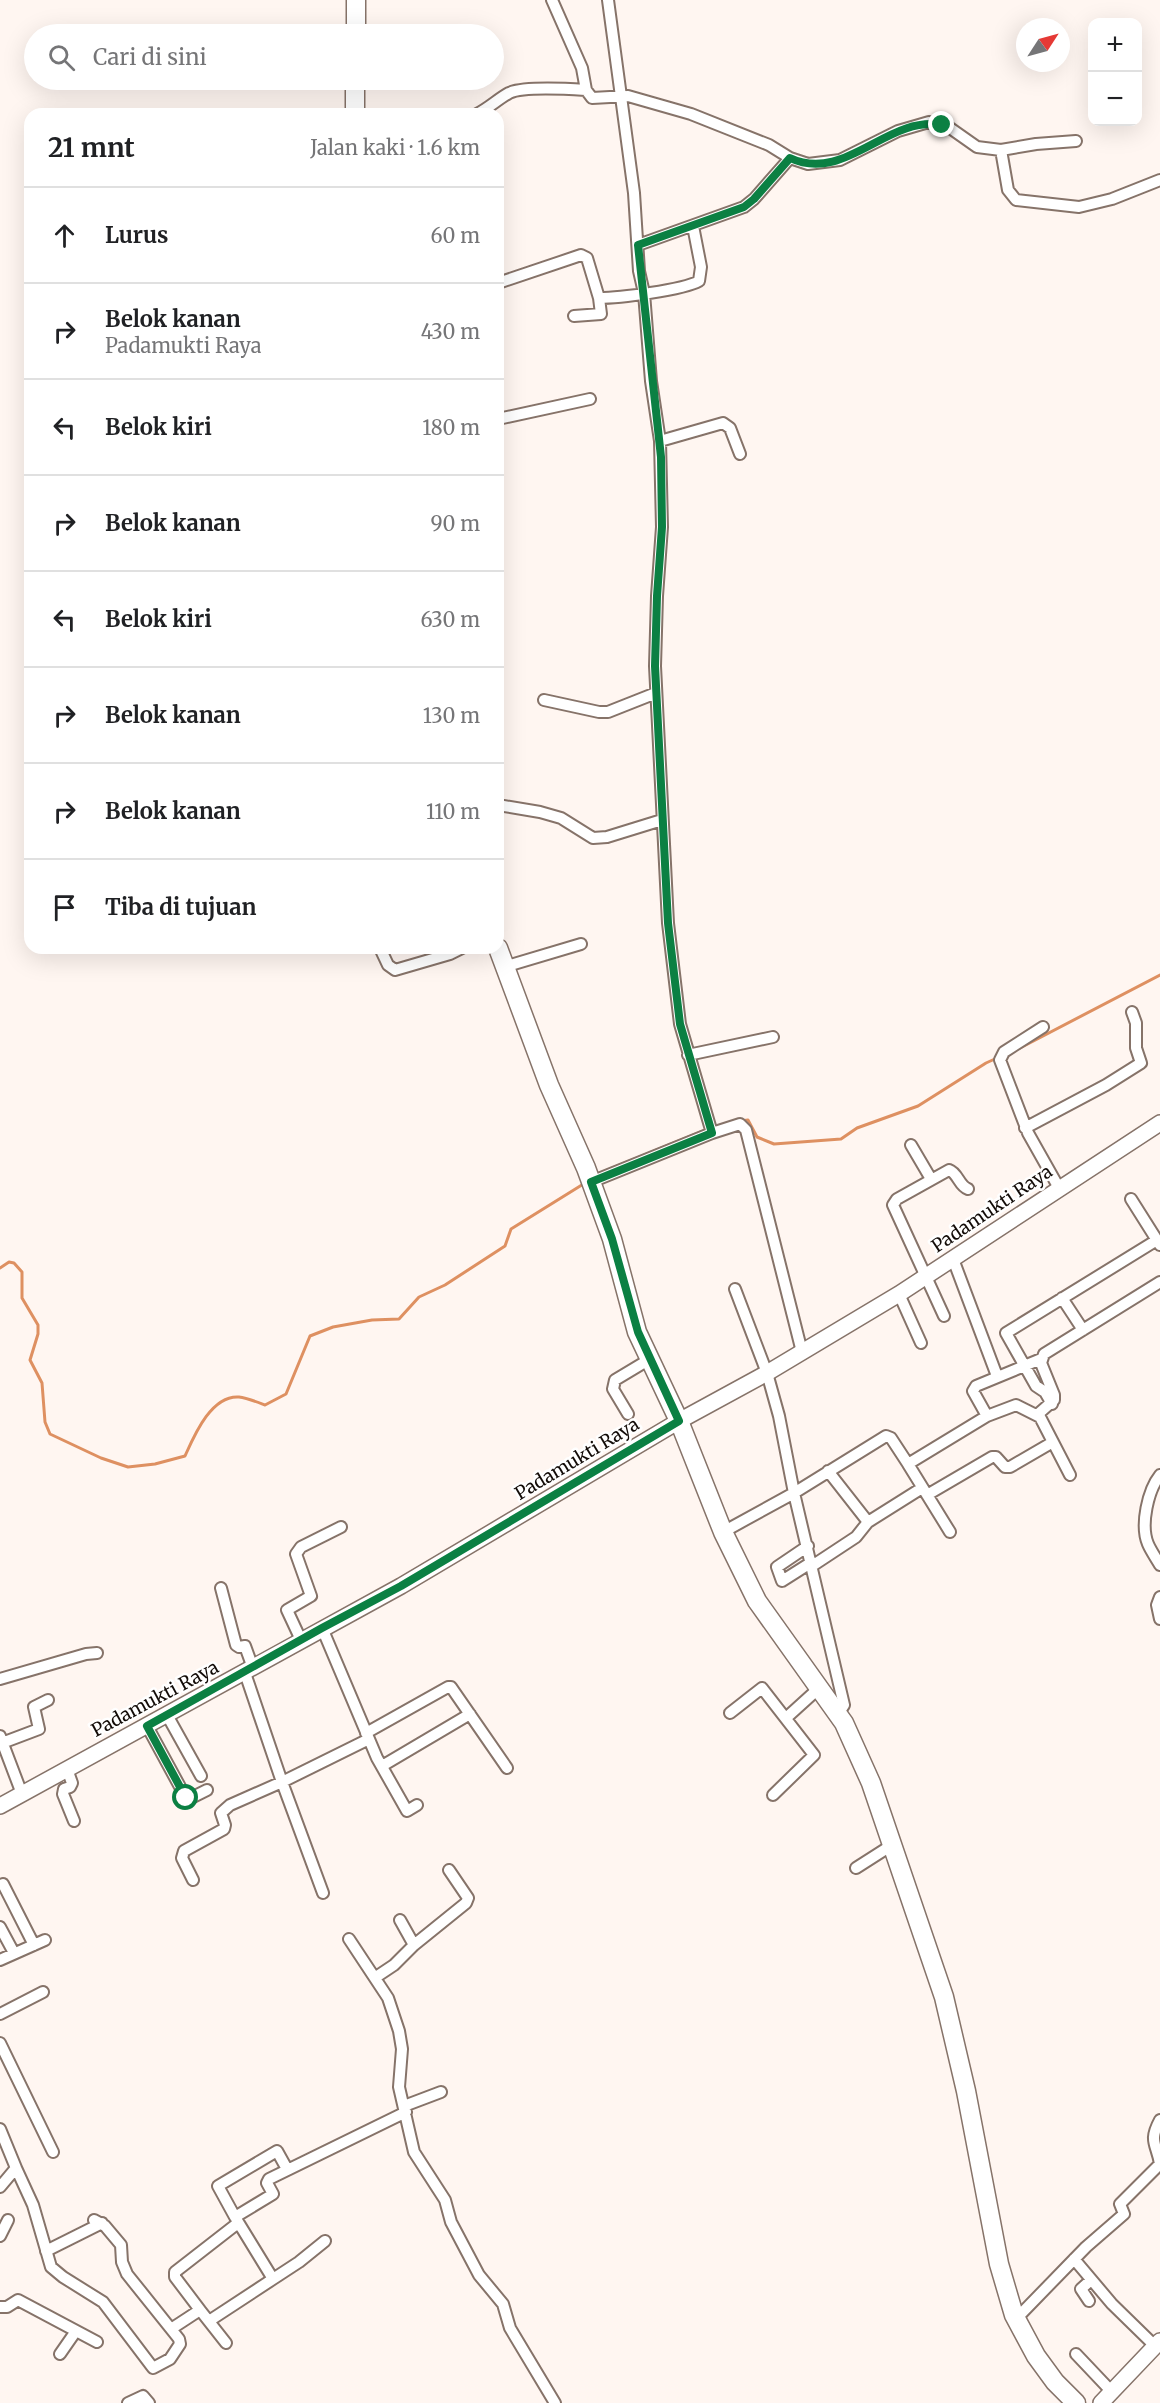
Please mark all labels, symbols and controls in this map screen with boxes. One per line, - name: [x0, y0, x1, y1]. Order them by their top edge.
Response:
- north arrow: [1016, 18, 1070, 72]
- map controls: [1088, 18, 1142, 126]
- button: +: [1088, 18, 1142, 72]
- search box: [24, 24, 504, 90]
- icon: search: [45, 41, 78, 74]
- text: Cari di sini: [93, 43, 207, 71]
- button: −: [1088, 72, 1142, 126]
- route end: [928, 111, 954, 137]
- text: 21 mnt: [48, 131, 135, 164]
- text: Jalan kaki · 1.6 km: [310, 135, 480, 160]
- icon: ahead: [48, 219, 81, 252]
- text: Lurus: [105, 221, 168, 249]
- text: 60 m: [430, 223, 480, 248]
- text: Belok kanan: [105, 305, 241, 333]
- icon: right: [48, 315, 81, 348]
- text: 430 m: [421, 319, 480, 344]
- text: Padamukti Raya: [105, 333, 262, 358]
- icon: left: [48, 411, 81, 444]
- text: Belok kiri: [105, 413, 212, 441]
- text: 180 m: [422, 415, 480, 440]
- icon: right: [48, 507, 81, 540]
- text: Belok kanan: [105, 509, 241, 537]
- text: 90 m: [430, 511, 480, 536]
- icon: left: [48, 603, 81, 636]
- text: Belok kiri: [105, 605, 212, 633]
- text: 630 m: [420, 607, 480, 632]
- icon: right: [48, 699, 81, 732]
- text: Belok kanan: [105, 701, 241, 729]
- text: 130 m: [423, 703, 480, 728]
- icon: right: [48, 795, 81, 828]
- text: Belok kanan: [105, 797, 241, 825]
- text: 110 m: [426, 799, 480, 824]
- icon: arrive: [48, 891, 81, 924]
- text: Tiba di tujuan: [105, 893, 256, 921]
- street label: Padamukti Raya: [927, 1159, 1057, 1258]
- street label: Padamukti Raya: [510, 1412, 643, 1505]
- street label: Padamukti Raya: [87, 1655, 223, 1742]
- route start: [172, 1784, 198, 1810]

